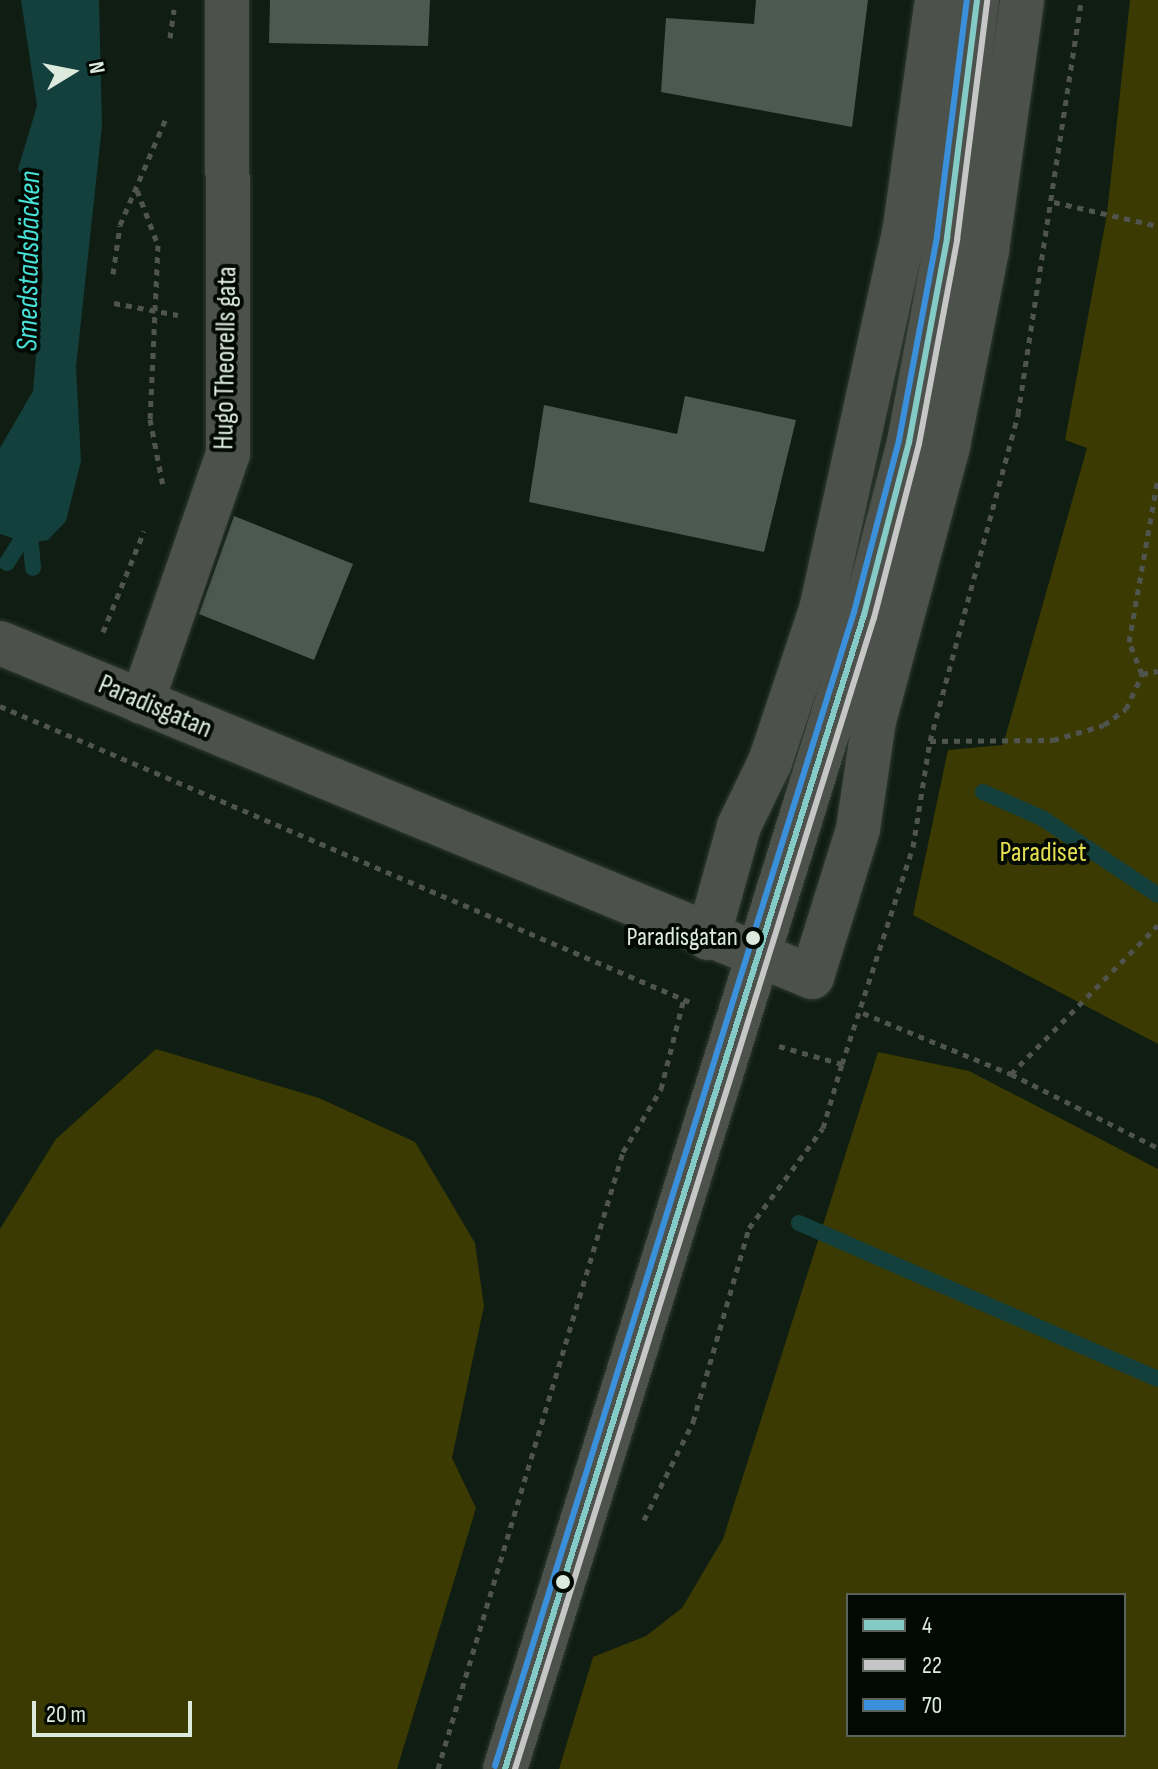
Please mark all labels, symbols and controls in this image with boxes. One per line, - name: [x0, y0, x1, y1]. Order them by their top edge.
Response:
- north arrow: [32, 32, 112, 112]
- text: N: [82, 60, 110, 76]
- water label: Smedstadsbäcken: [9, 170, 49, 352]
- street label: Hugo Theorells gata: [208, 266, 244, 450]
- street label: Paradisgatan: [93, 668, 217, 746]
- park label: Paradiset: [999, 836, 1087, 870]
- place label: Paradisgatan: [626, 922, 738, 954]
- marker: Paradisgatan: [745, 930, 761, 946]
- unlabelled marker: [555, 1574, 571, 1590]
- legend: [846, 1593, 1126, 1737]
- text: 4: [922, 1611, 932, 1640]
- text: 22: [922, 1651, 942, 1680]
- scale bar: [36, 1685, 196, 1735]
- text: 70: [922, 1691, 942, 1720]
- text: 20 m: [46, 1700, 86, 1729]

